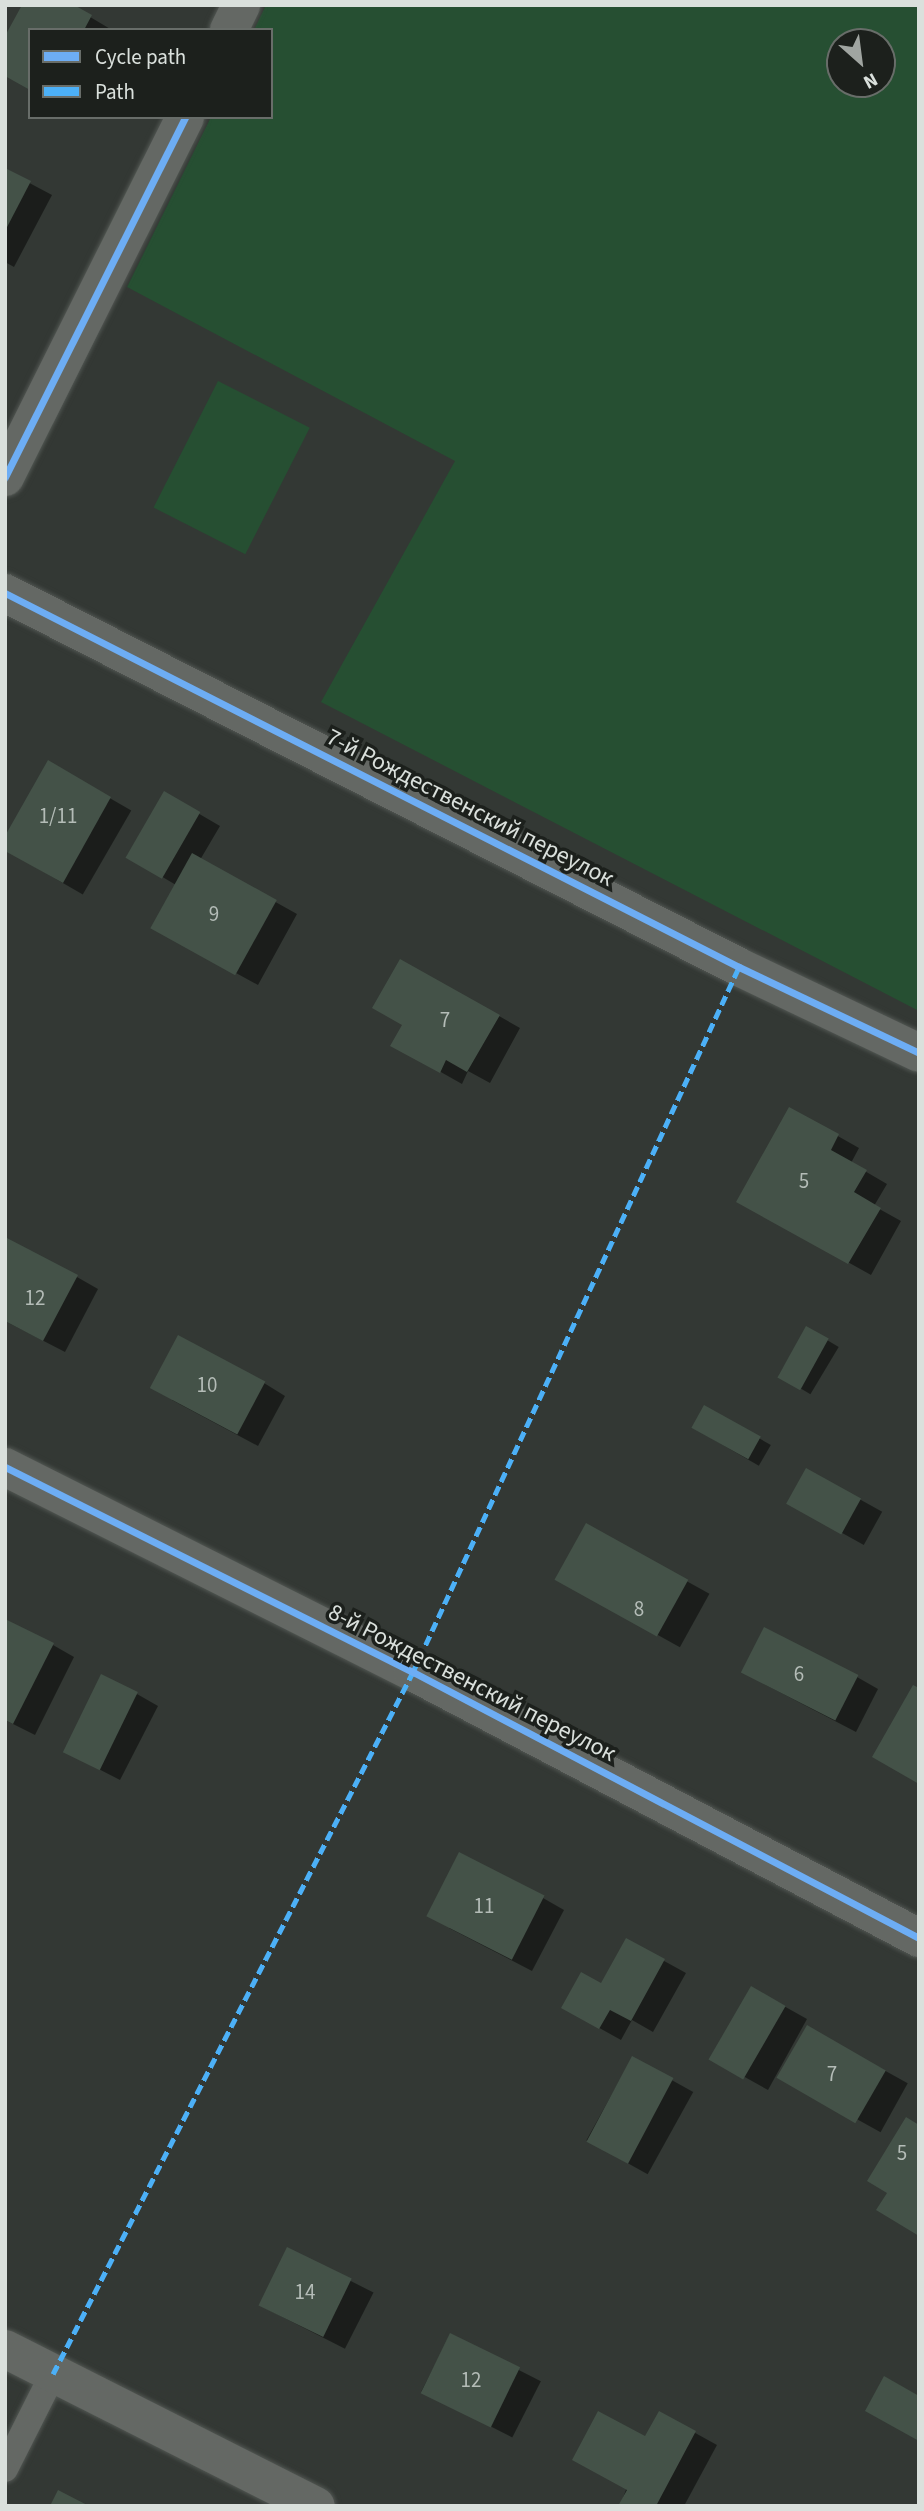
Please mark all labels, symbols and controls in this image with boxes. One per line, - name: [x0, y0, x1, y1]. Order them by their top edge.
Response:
- legend: [28, 28, 273, 119]
- north arrow: [826, 28, 896, 98]
- text: Cycle path: [95, 42, 186, 72]
- text: N: [858, 65, 882, 95]
- text: Path: [95, 77, 135, 107]
- street label: 7-й Рождественский переулок: [322, 723, 618, 893]
- house number: 1/11: [39, 803, 77, 829]
- house number: 9: [209, 901, 219, 927]
- house number: 7: [440, 1007, 450, 1033]
- house number: 5: [799, 1168, 809, 1194]
- house number: 12: [25, 1285, 45, 1311]
- house number: 10: [197, 1372, 217, 1398]
- house number: 8: [634, 1596, 644, 1622]
- street label: 8-й Рождественский переулок: [324, 1598, 620, 1768]
- house number: 6: [794, 1661, 804, 1687]
- house number: 11: [474, 1893, 494, 1919]
- house number: 7: [827, 2061, 837, 2087]
- house number: 5: [897, 2140, 907, 2166]
- house number: 14: [295, 2279, 315, 2305]
- house number: 12: [461, 2367, 481, 2393]

